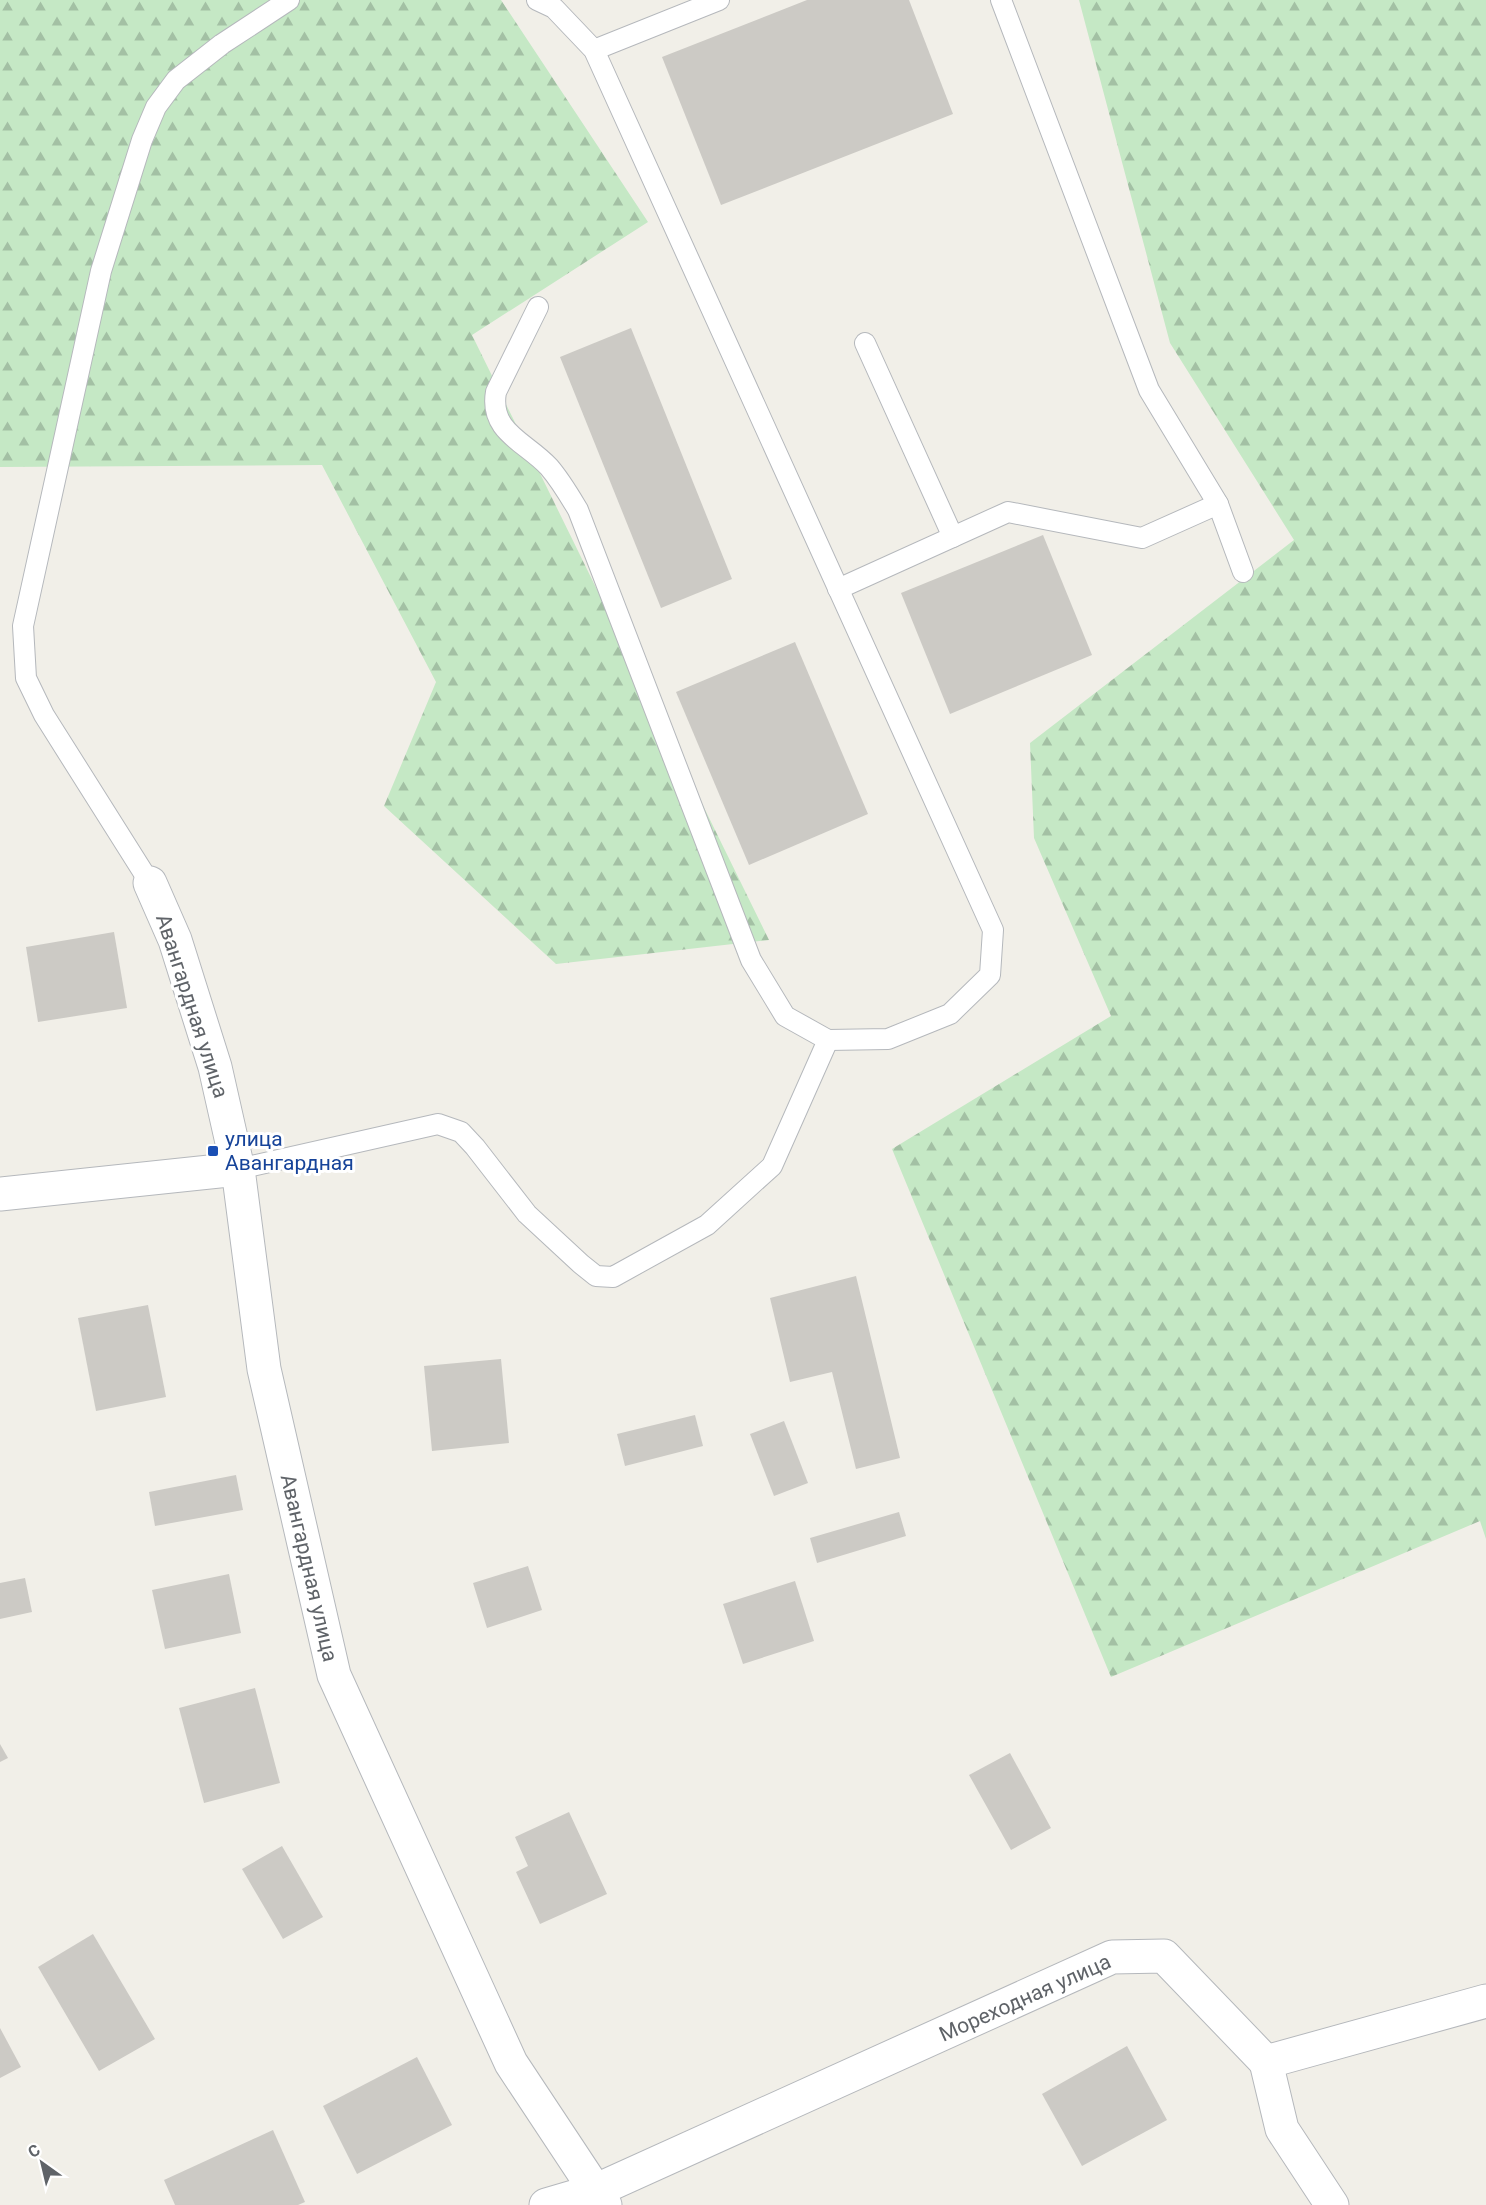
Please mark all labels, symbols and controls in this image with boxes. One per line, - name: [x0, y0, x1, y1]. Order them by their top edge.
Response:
- street label: Авангардная улица: [151, 911, 233, 1101]
- place label: улица Авангардная: [225, 1127, 354, 1175]
- marker: улица Авангардная: [206, 1144, 220, 1158]
- street label: Авангардная улица: [276, 1472, 342, 1664]
- street label: Мореходная улица: [935, 1949, 1115, 2047]
- north arrow: [12, 2133, 72, 2193]
- text: С: [24, 2140, 44, 2162]

